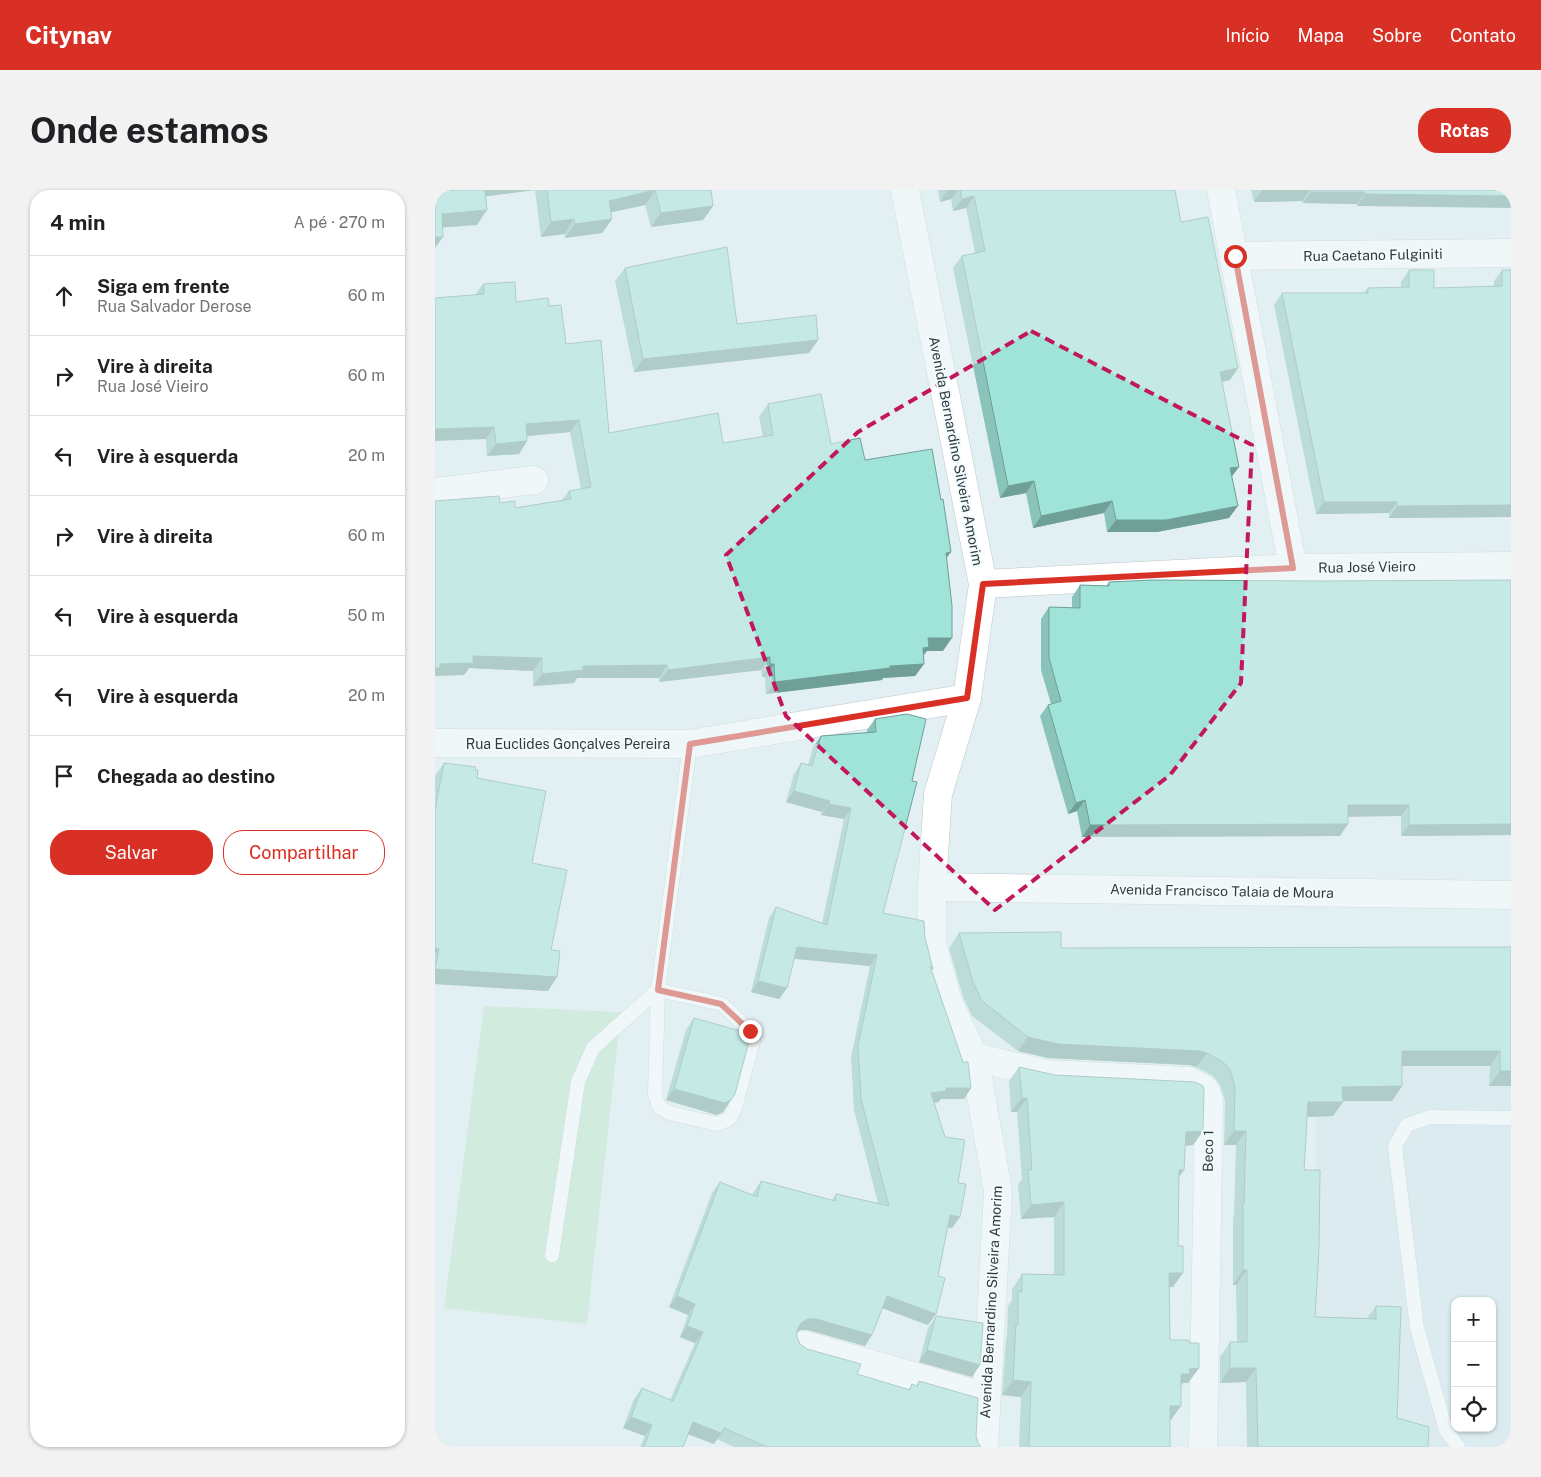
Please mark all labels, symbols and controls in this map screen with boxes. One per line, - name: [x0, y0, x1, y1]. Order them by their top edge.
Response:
- text: Citynav: [25, 21, 112, 49]
- text: Início: [1225, 25, 1270, 46]
- text: Mapa: [1298, 25, 1344, 46]
- text: Sobre: [1372, 25, 1422, 46]
- text: Contato: [1450, 25, 1516, 46]
- button: Rotas: [1418, 108, 1511, 153]
- text: Onde estamos: [30, 110, 269, 151]
- text: 4 min: [50, 210, 105, 235]
- text: A pé · 270 m: [294, 213, 385, 232]
- route start: [1224, 245, 1247, 268]
- street label: Rua Caetano Fulginiti: [1303, 246, 1443, 264]
- text: Siga em frente: [97, 275, 230, 297]
- icon: ahead: [50, 282, 78, 310]
- text: 60 m: [348, 286, 385, 305]
- text: Rua Salvador Derose: [97, 297, 252, 316]
- street label: Avenida Bernardino Silveira Amorim: [926, 335, 986, 567]
- text: Vire à direita: [97, 355, 213, 377]
- icon: right: [50, 362, 78, 390]
- text: 60 m: [348, 366, 385, 385]
- text: Rua José Vieiro: [97, 377, 209, 396]
- icon: left: [50, 442, 78, 470]
- text: Vire à esquerda: [97, 445, 238, 467]
- text: 20 m: [348, 446, 385, 465]
- icon: right: [50, 522, 78, 550]
- text: Vire à direita: [97, 525, 213, 547]
- text: 60 m: [348, 526, 385, 545]
- street label: Rua José Vieiro: [1318, 558, 1416, 576]
- icon: left: [50, 602, 78, 630]
- text: Vire à esquerda: [97, 605, 238, 627]
- text: 50 m: [347, 606, 385, 625]
- icon: left: [50, 682, 78, 710]
- text: Vire à esquerda: [97, 685, 238, 707]
- text: 20 m: [348, 686, 385, 705]
- street label: Rua Euclides Gonçalves Pereira: [466, 736, 670, 752]
- icon: arrive: [50, 762, 78, 790]
- text: Chegada ao destino: [97, 765, 275, 787]
- button: Salvar: [50, 830, 213, 875]
- button: Compartilhar: [223, 830, 385, 875]
- street label: Avenida Francisco Talaia de Moura: [1110, 881, 1334, 901]
- route end: [739, 1020, 762, 1043]
- street label: Beco 1: [1200, 1130, 1216, 1172]
- street label: Avenida Bernardino Silveira Amorim: [977, 1185, 1005, 1419]
- map controls: [1451, 1297, 1496, 1432]
- button: +: [1451, 1297, 1496, 1342]
- button: −: [1451, 1342, 1496, 1387]
- button: locate: [1451, 1387, 1496, 1432]

